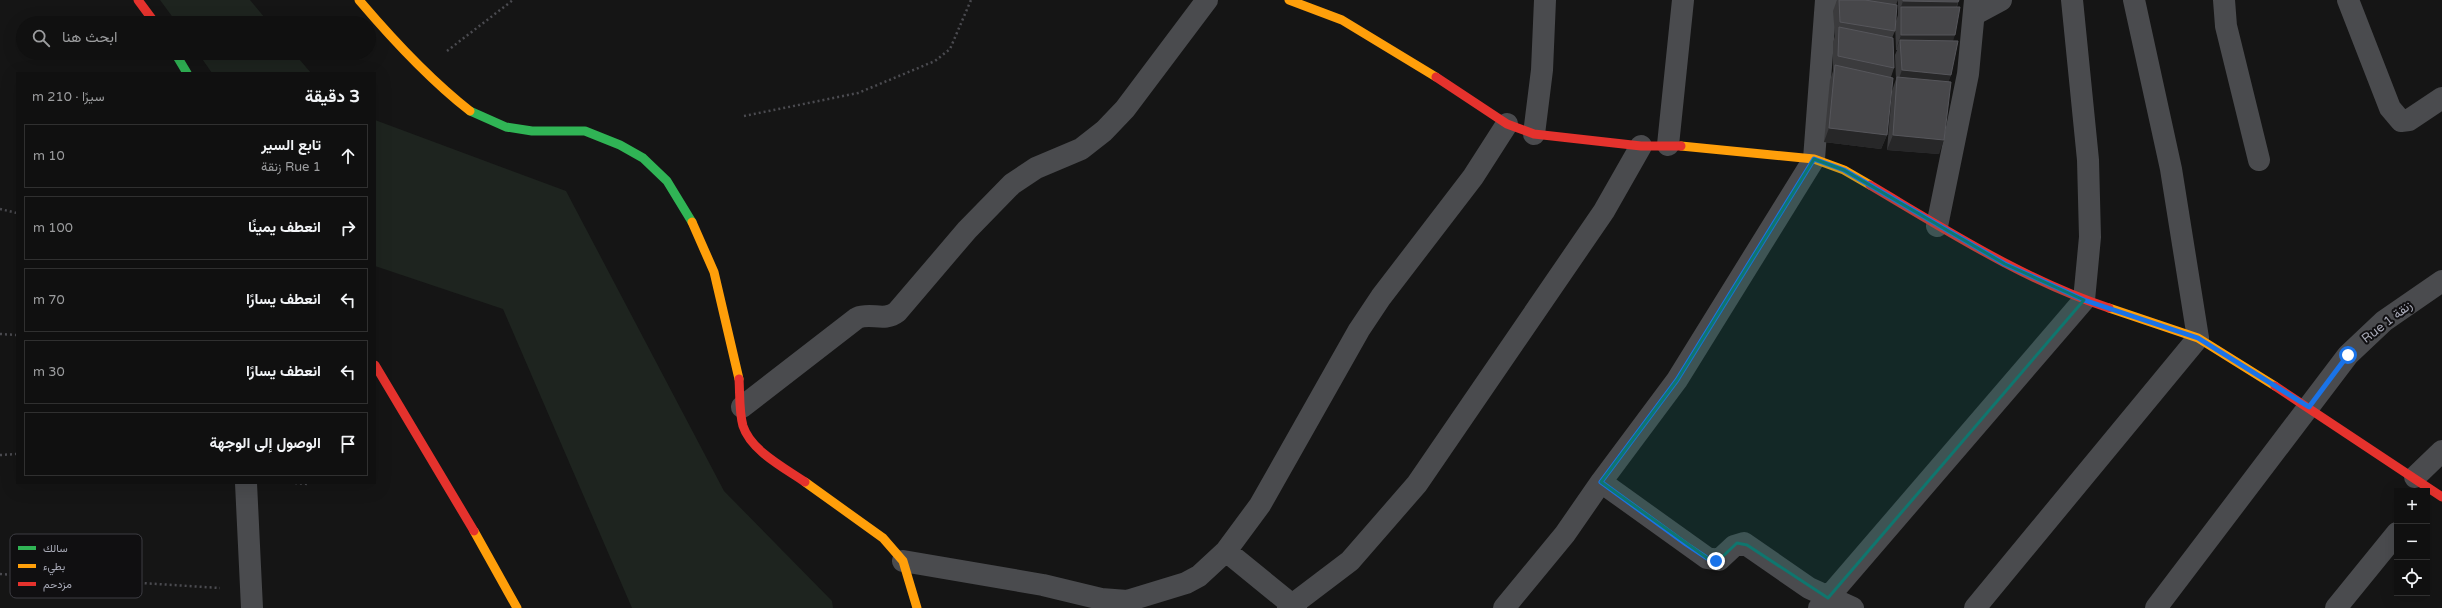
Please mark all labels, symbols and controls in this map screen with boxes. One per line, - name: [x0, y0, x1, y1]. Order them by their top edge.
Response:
- search box: [16, 16, 376, 60]
- icon: search: [30, 27, 52, 49]
- text: ابحث هنا: [62, 28, 117, 46]
- text: 3 دقيقة: [305, 86, 360, 107]
- text: سيرًا · 210 m: [32, 89, 105, 105]
- text: تابع السير: [261, 136, 321, 154]
- icon: ahead: [337, 145, 359, 167]
- text: 10 m: [33, 148, 65, 164]
- text: Rue 1 زنقة: [261, 159, 321, 175]
- icon: right: [337, 217, 359, 239]
- text: انعطف يمينًا: [248, 218, 321, 236]
- text: 100 m: [33, 220, 73, 236]
- icon: left: [337, 289, 359, 311]
- text: انعطف يسارًا: [246, 290, 321, 308]
- text: 70 m: [33, 292, 65, 308]
- street label: Rue 1 زنقة: [2358, 297, 2416, 347]
- route start: [2339, 346, 2357, 364]
- icon: left: [337, 361, 359, 383]
- text: انعطف يسارًا: [246, 362, 321, 380]
- text: 30 m: [33, 364, 65, 380]
- icon: arrive: [337, 433, 359, 455]
- text: الوصول إلى الوجهة: [210, 434, 321, 452]
- map controls: [2394, 488, 2430, 596]
- button: +: [2394, 488, 2430, 524]
- button: −: [2394, 524, 2430, 560]
- legend: [10, 534, 142, 598]
- text: سالك: [43, 542, 68, 555]
- route end: [1707, 552, 1725, 570]
- text: بطيء: [43, 560, 65, 576]
- button: locate: [2394, 560, 2430, 596]
- text: مزدحم: [43, 578, 72, 592]

